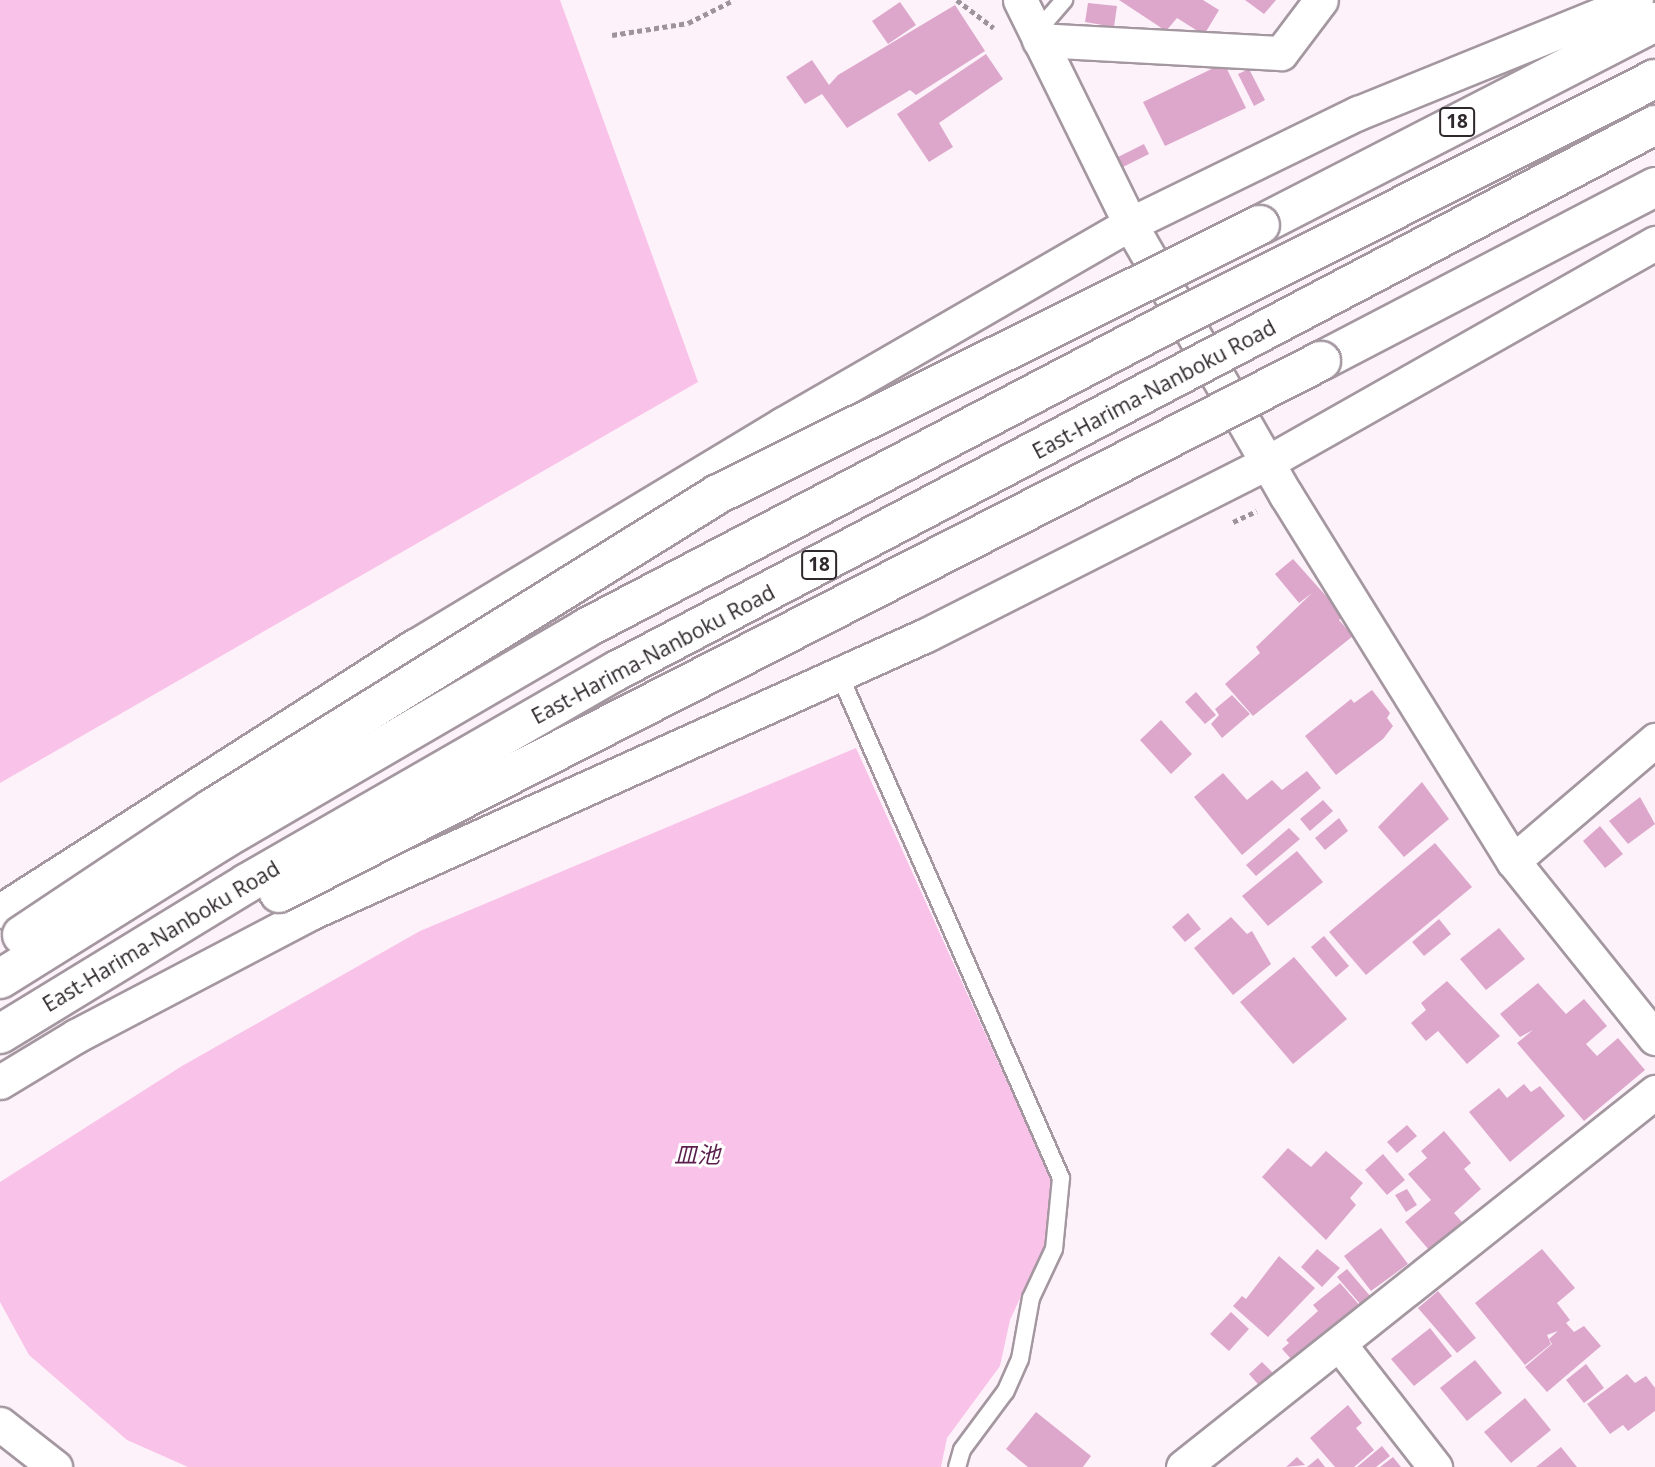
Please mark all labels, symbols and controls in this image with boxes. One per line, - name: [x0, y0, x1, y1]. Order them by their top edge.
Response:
- road number: 18: [1438, 106, 1476, 138]
- street label: East-Harima-Nanboku Road: [1028, 314, 1280, 464]
- road number: 18: [800, 550, 838, 580]
- street label: East-Harima-Nanboku Road: [527, 579, 779, 729]
- street label: East-Harima-Nanboku Road: [38, 855, 284, 1017]
- water label: 皿池: [674, 1140, 720, 1168]

